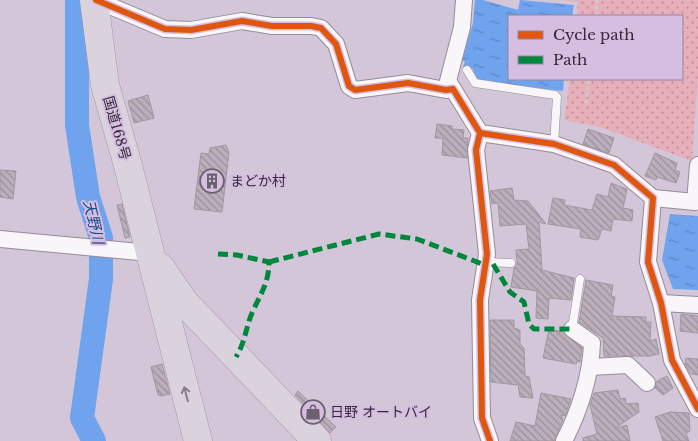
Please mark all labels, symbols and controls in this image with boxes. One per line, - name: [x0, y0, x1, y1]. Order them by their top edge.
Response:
- legend: [508, 15, 683, 80]
- text: Cycle path: [553, 25, 635, 44]
- text: Path: [553, 50, 587, 69]
- street label: 国道168号: [99, 94, 135, 162]
- building icon: まどか村: [199, 168, 225, 194]
- place label: まどか村: [230, 172, 286, 190]
- water label: 天野川: [80, 198, 109, 248]
- one-way arrow: [181, 386, 190, 402]
- shop icon: 日野 オートバイ: [300, 399, 326, 425]
- place label: 日野 オートバイ: [330, 403, 432, 421]

